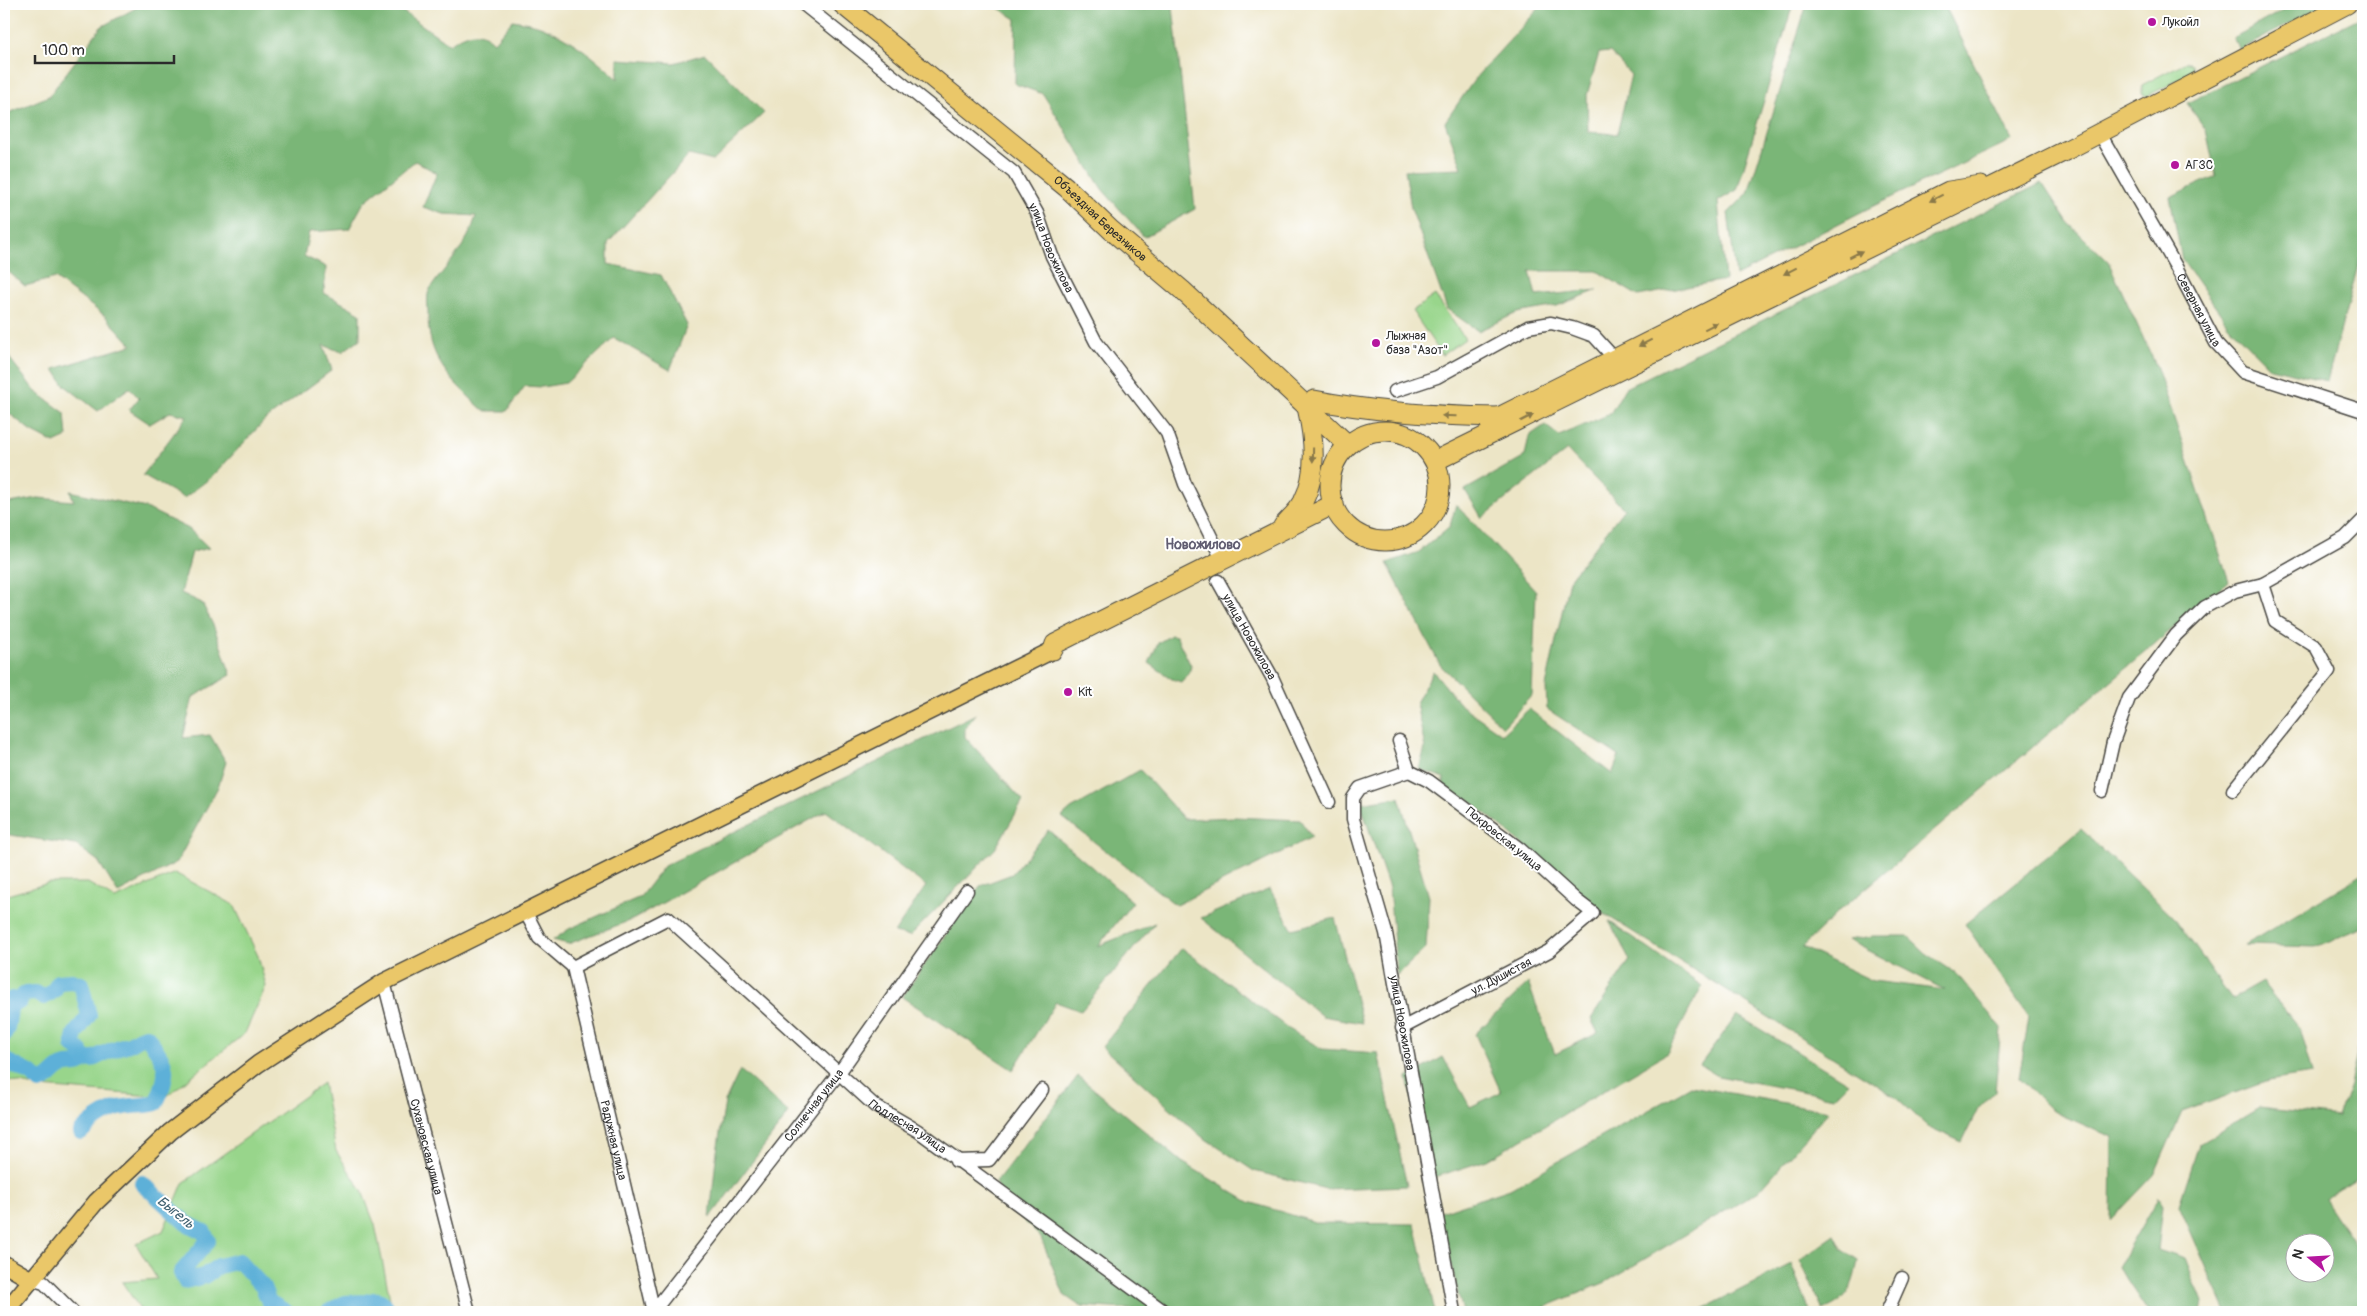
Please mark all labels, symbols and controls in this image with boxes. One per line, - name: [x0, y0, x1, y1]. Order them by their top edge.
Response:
- place label: Лукойл: [2161, 15, 2199, 30]
- marker: Лукойл: [2146, 16, 2158, 28]
- scale bar: [35, 32, 174, 64]
- text: 100 m: [42, 41, 85, 60]
- place label: АГЗС: [2185, 158, 2213, 173]
- marker: АГЗС: [2169, 159, 2181, 171]
- street label: Объездная Березников: [1050, 173, 1150, 265]
- one-way arrow: [1929, 194, 1943, 202]
- street label: улица Новожилова: [1024, 199, 1077, 296]
- one-way arrow: [1849, 250, 1863, 258]
- one-way arrow: [1783, 267, 1798, 275]
- street label: Северная улица: [2173, 271, 2223, 351]
- one-way arrow: [1703, 322, 1718, 330]
- place label: Лыжная база "Азот": [1385, 329, 1448, 358]
- marker: Лыжная база "Азот": [1370, 337, 1382, 349]
- one-way arrow: [1638, 339, 1652, 347]
- one-way arrow: [1441, 412, 1457, 420]
- one-way arrow: [1520, 413, 1534, 421]
- one-way arrow: [1309, 447, 1317, 463]
- district label: Новожилово: [1165, 536, 1241, 553]
- street label: улица Новожилова: [1218, 591, 1279, 683]
- place label: Kit: [1078, 685, 1092, 700]
- marker: Kit: [1062, 686, 1074, 698]
- street label: Покровская улица: [1463, 804, 1545, 875]
- street label: ул. Душистая: [1468, 954, 1534, 999]
- street label: улица Новожилова: [1386, 973, 1418, 1072]
- street label: Солнечная улица: [781, 1066, 848, 1145]
- street label: Сухановская улица: [406, 1097, 446, 1197]
- street label: Подлесная улица: [865, 1097, 949, 1157]
- street label: Радужная улица: [597, 1099, 630, 1182]
- water label: Быгель: [154, 1192, 198, 1233]
- north arrow: [2284, 1234, 2334, 1284]
- text: N: [2289, 1247, 2308, 1261]

